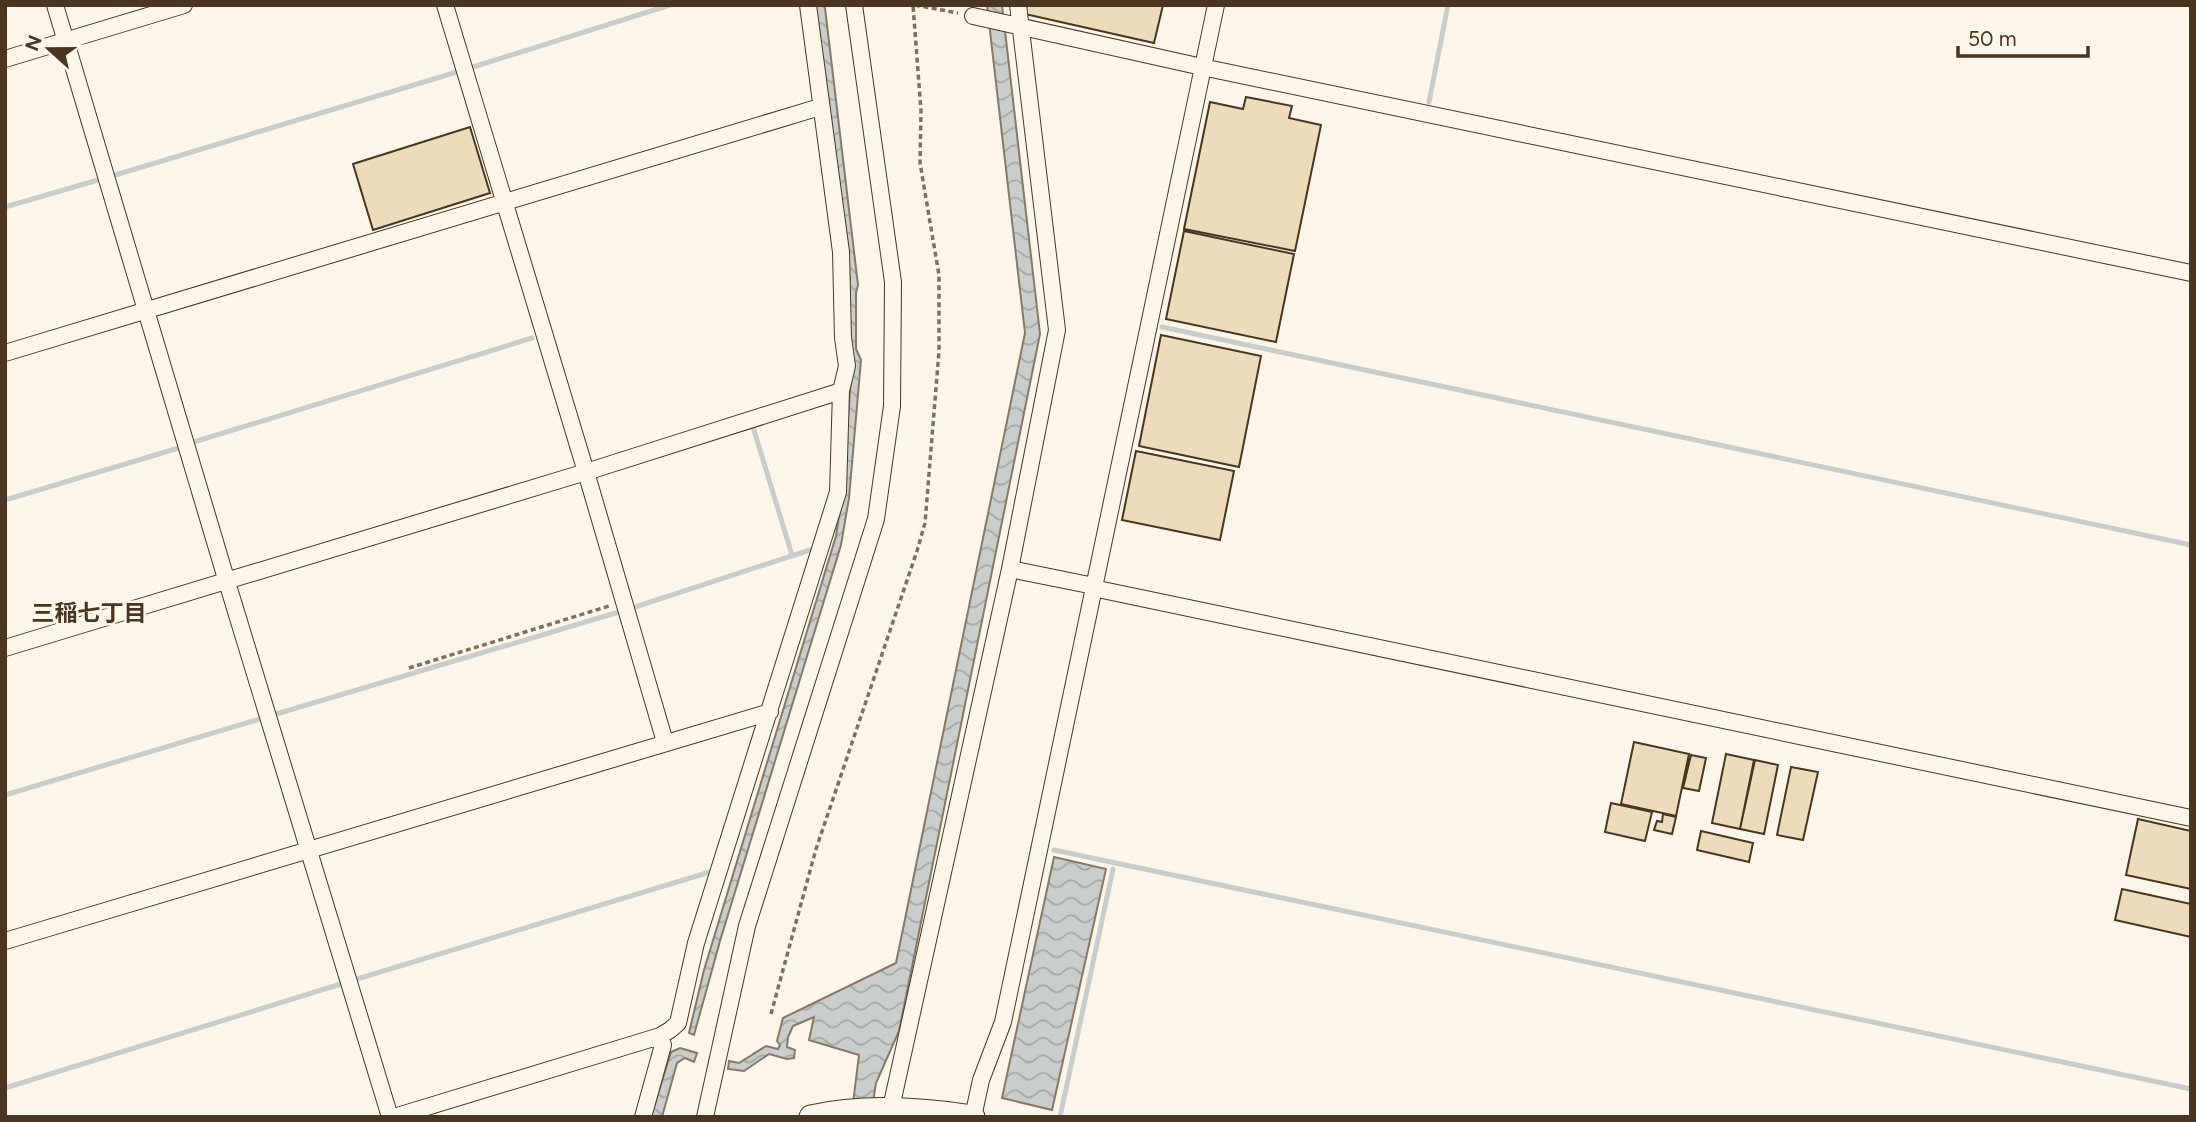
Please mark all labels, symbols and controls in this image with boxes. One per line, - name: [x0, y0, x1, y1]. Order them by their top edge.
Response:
- north arrow: [14, 14, 84, 84]
- scale bar: [1958, 14, 2088, 58]
- text: 50 m: [1968, 26, 2017, 51]
- text: N: [20, 32, 47, 54]
- district label: 三稲七丁目: [32, 599, 147, 627]

